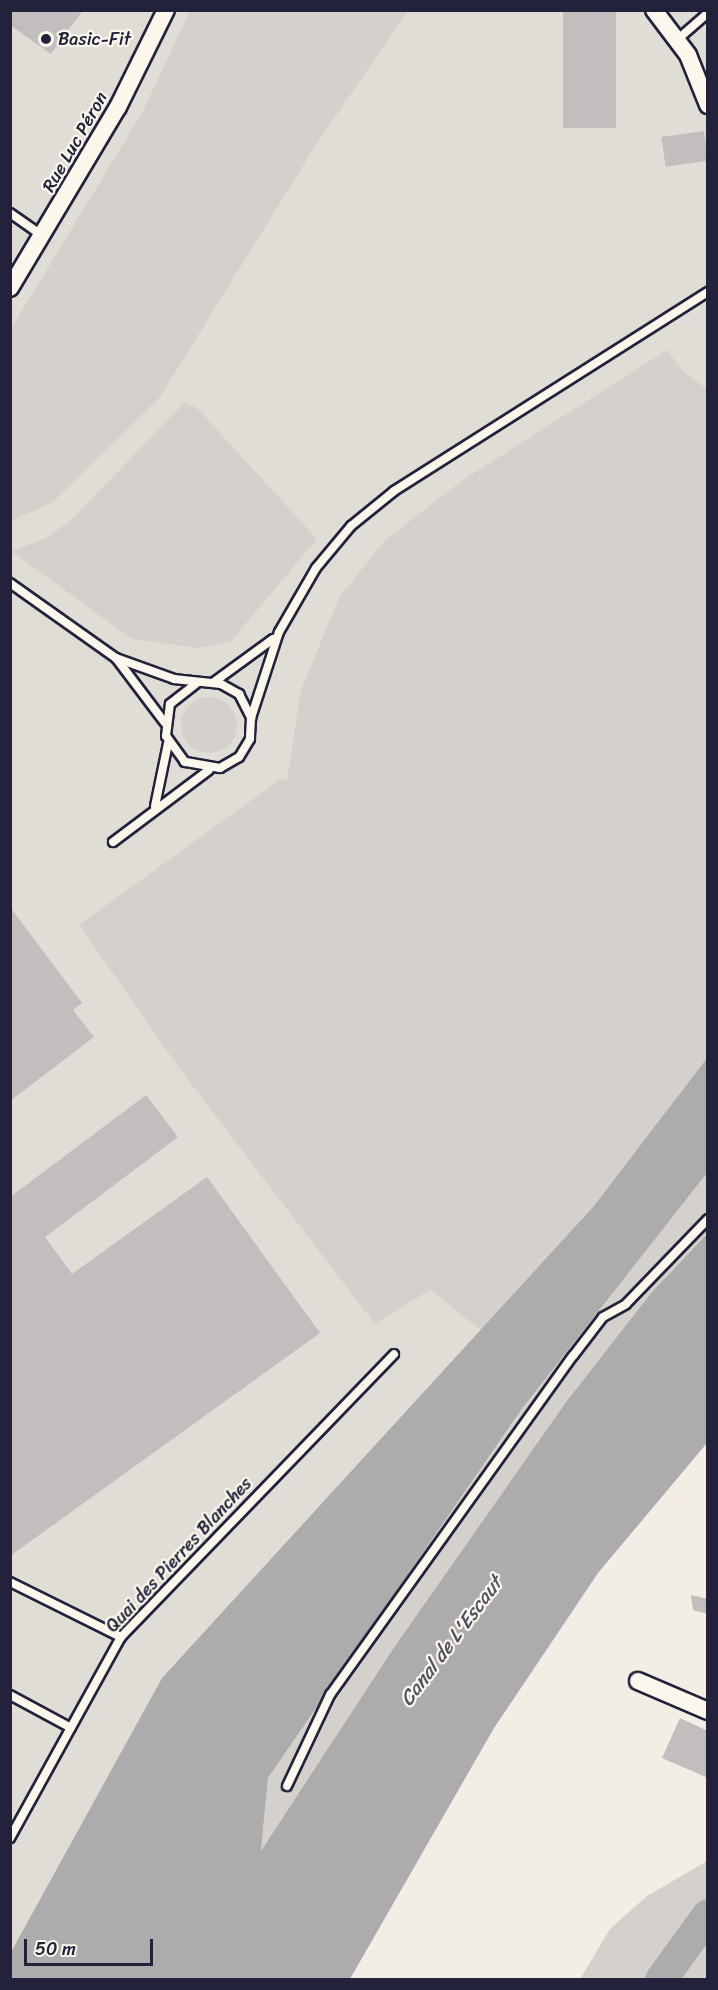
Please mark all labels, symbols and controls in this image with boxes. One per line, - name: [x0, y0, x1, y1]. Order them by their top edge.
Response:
- place label: Basic-Fit: [58, 28, 131, 50]
- marker: Basic-Fit: [39, 32, 53, 46]
- street label: Rue Luc Péron: [38, 88, 112, 196]
- street label: Quai des Pierres Blanches: [102, 1473, 256, 1637]
- water label: Canal de L'Escaut: [394, 1571, 508, 1711]
- scale bar: [27, 1927, 156, 1965]
- text: 50 m: [35, 1933, 76, 1965]

